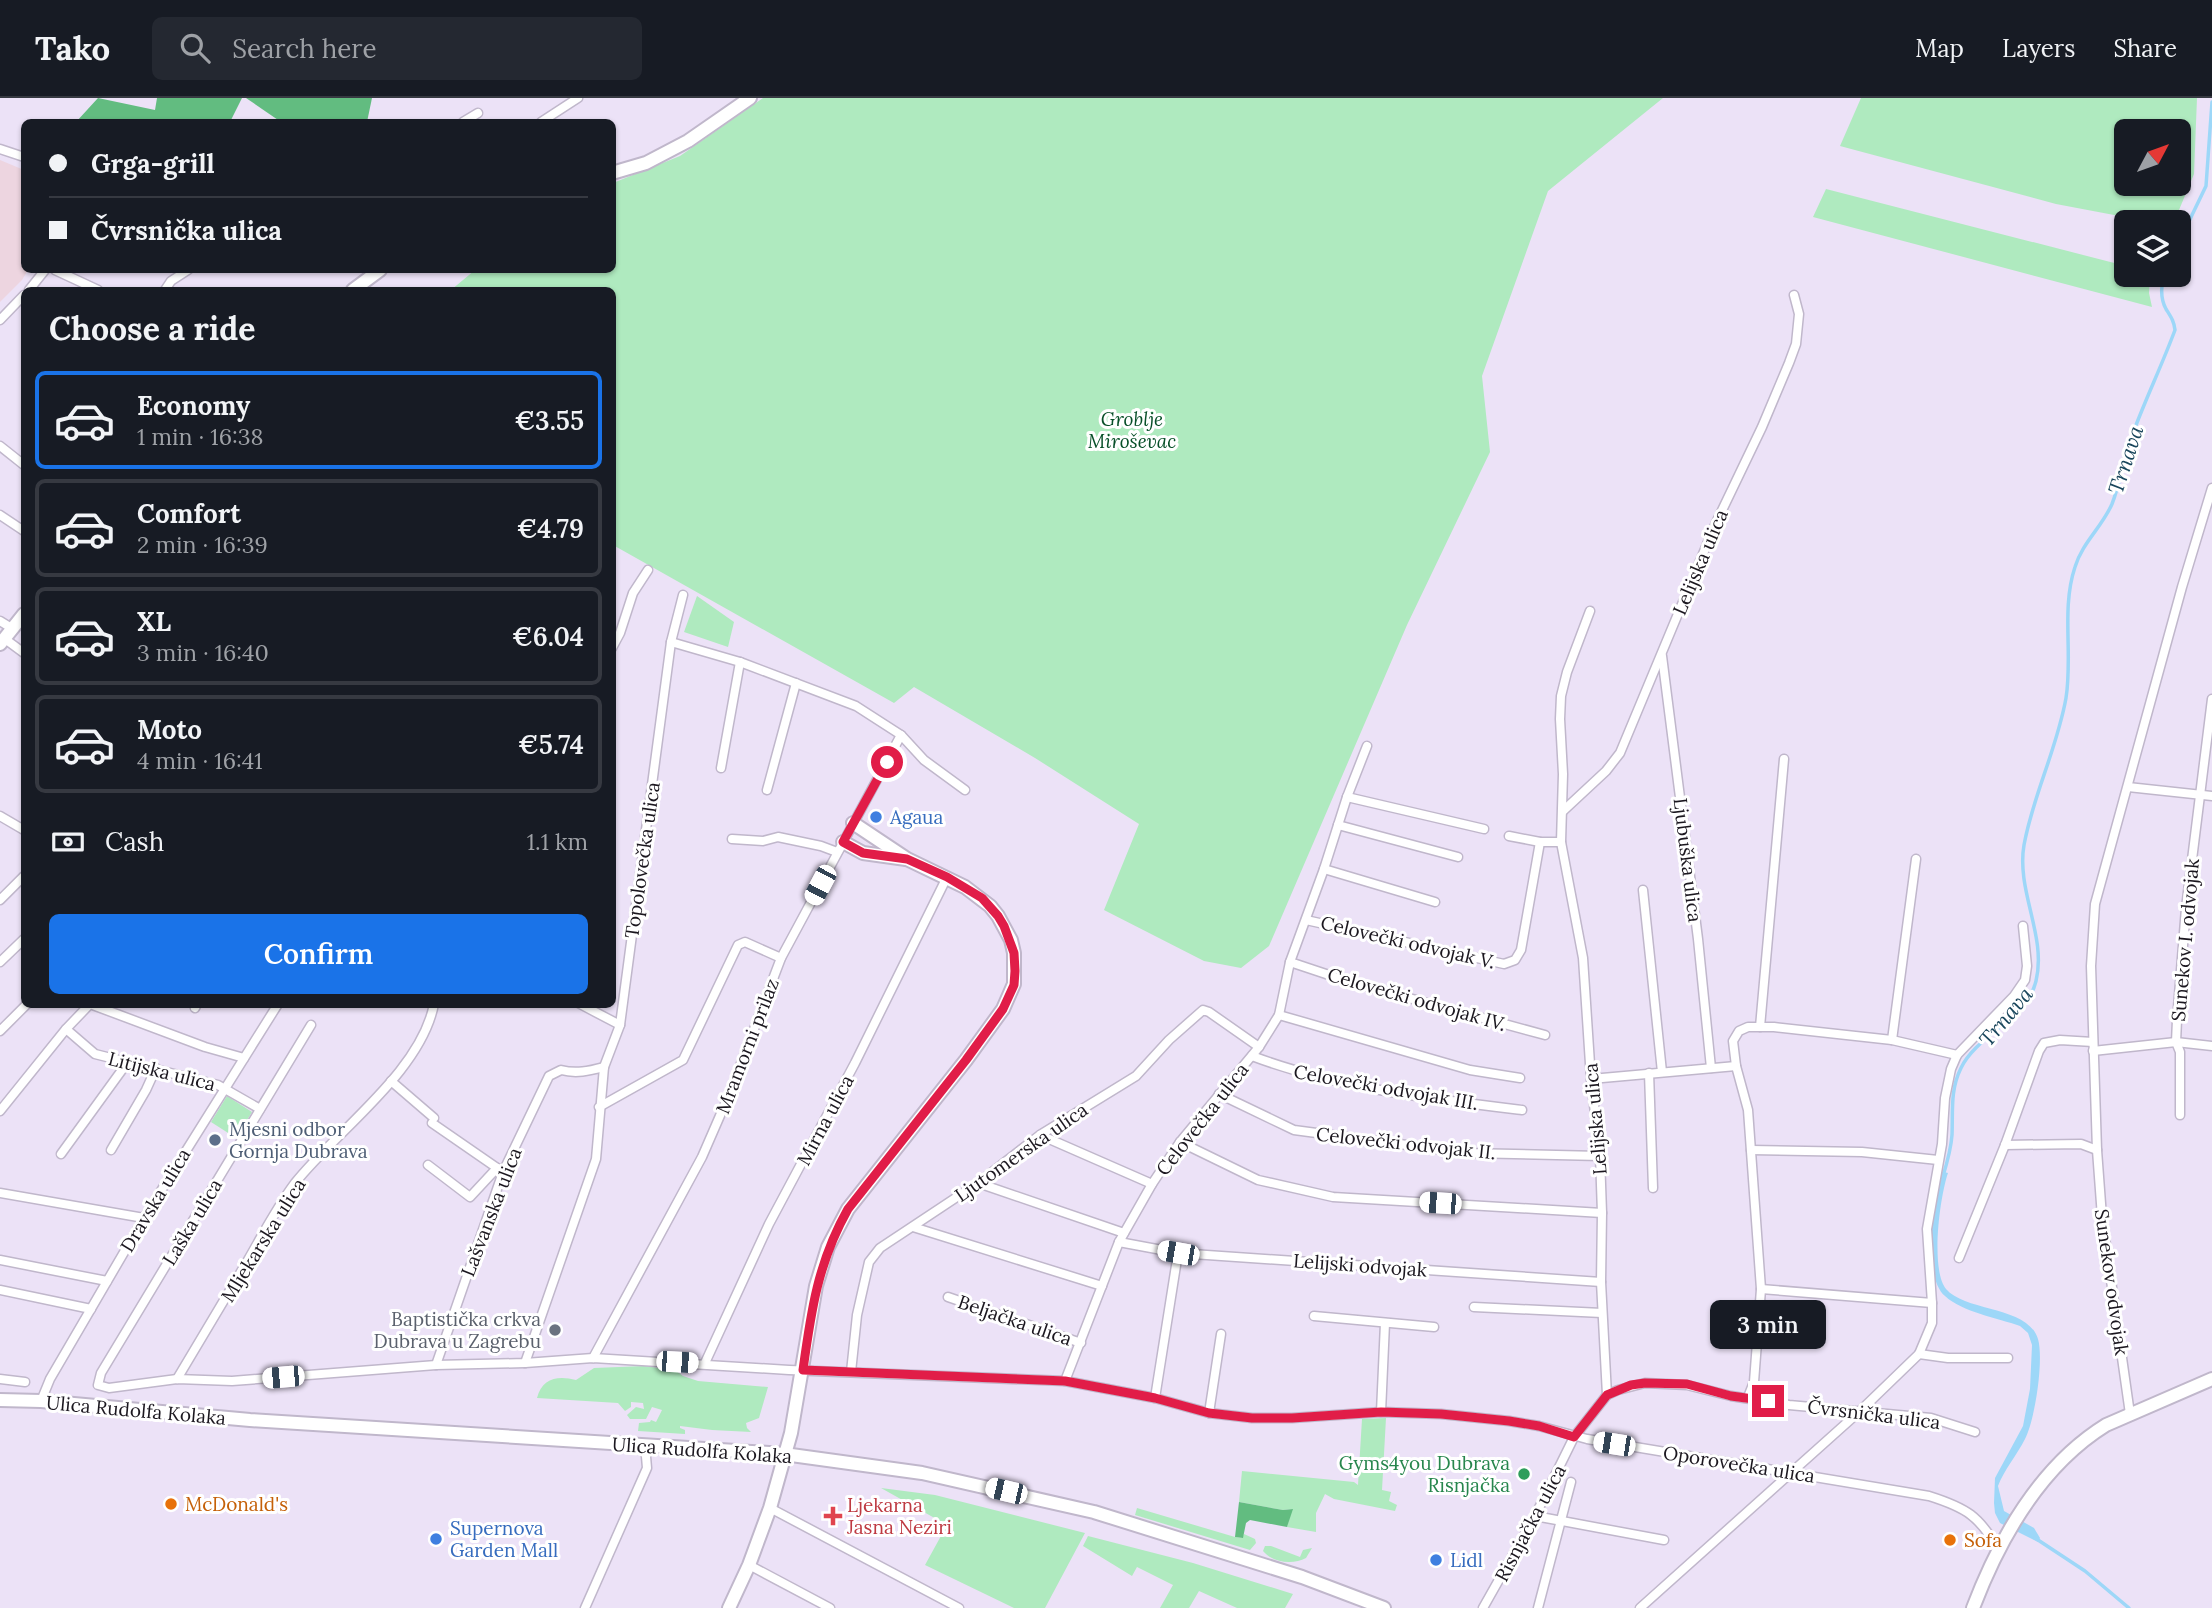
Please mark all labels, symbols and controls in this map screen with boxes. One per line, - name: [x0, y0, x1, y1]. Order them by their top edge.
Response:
- search box: [152, 17, 642, 80]
- text: Tako: [35, 27, 110, 69]
- icon: search: [176, 29, 214, 67]
- text: Search here: [232, 32, 377, 65]
- text: Map: [1915, 33, 1964, 64]
- text: Layers: [2002, 33, 2075, 64]
- text: Share: [2113, 33, 2177, 64]
- north arrow: [2114, 119, 2191, 196]
- map controls: [2114, 119, 2191, 287]
- text: Grga-grill: [91, 147, 215, 180]
- button: layers: [2114, 210, 2191, 287]
- text: Čvrsnička ulica: [91, 214, 282, 247]
- text: Choose a ride: [49, 308, 256, 349]
- icon: car: [53, 389, 116, 452]
- text: Economy: [137, 389, 250, 422]
- text: €3.55: [515, 404, 584, 437]
- park label: Groblje Miroševac: [1088, 407, 1176, 453]
- text: 1 min · 16:38: [137, 422, 263, 451]
- water label: Trnava: [2102, 422, 2149, 497]
- icon: car: [53, 497, 116, 560]
- text: Comfort: [137, 497, 241, 530]
- street label: Lelijska ulica: [1667, 505, 1733, 618]
- text: €4.79: [517, 512, 584, 545]
- text: 2 min · 16:39: [137, 530, 268, 559]
- icon: car: [53, 605, 116, 668]
- text: XL: [137, 605, 171, 638]
- text: €6.04: [512, 620, 584, 653]
- text: 3 min · 16:40: [137, 638, 269, 667]
- icon: car: [53, 713, 116, 776]
- text: Moto: [137, 713, 202, 746]
- text: €5.74: [518, 728, 584, 761]
- text: 4 min · 16:41: [137, 746, 263, 775]
- route start: [871, 746, 903, 778]
- street label: Topolovečka ulica: [619, 780, 665, 940]
- street label: Ljubuška ulica: [1668, 796, 1708, 924]
- place label: Agaua: [889, 805, 943, 829]
- marker: Agaua: [868, 809, 884, 825]
- icon: cash: [49, 823, 87, 861]
- text: Cash: [105, 825, 164, 858]
- text: 1.1 km: [527, 827, 588, 856]
- street label: Sunekov I. odvojak: [2166, 857, 2204, 1022]
- car: [801, 862, 840, 908]
- street label: Celovečki odvojak V.: [1318, 910, 1498, 974]
- button: Confirm: [49, 914, 588, 994]
- street label: Celovečki odvojak IV.: [1325, 962, 1509, 1036]
- street label: Mramorni prilaz: [710, 975, 784, 1117]
- water label: Trnava: [1973, 981, 2039, 1052]
- street label: Litijska ulica: [106, 1046, 218, 1096]
- street label: Celovečka ulica: [1151, 1058, 1254, 1180]
- street label: Celovečki odvojak III.: [1292, 1059, 1480, 1115]
- street label: Lelijska ulica: [1578, 1062, 1612, 1176]
- street label: Mirna ulica: [791, 1070, 859, 1169]
- street label: Ljutomerska ulica: [950, 1097, 1092, 1207]
- place label: Mjesni odbor Gornja Dubrava: [229, 1117, 368, 1163]
- street label: Celovečki odvojak II.: [1315, 1122, 1497, 1164]
- marker: Mjesni odbor Gornja Dubrava: [207, 1132, 223, 1148]
- street label: Dravska ulica: [115, 1144, 196, 1256]
- street label: Lašvanska ulica: [455, 1144, 527, 1280]
- street label: Mljekarska ulica: [215, 1173, 311, 1306]
- street label: Laška ulica: [157, 1174, 227, 1270]
- car: [1419, 1191, 1462, 1215]
- street label: Sunekov odvojak: [2090, 1207, 2134, 1357]
- car: [1156, 1239, 1201, 1267]
- street label: Lelijski odvojak: [1292, 1248, 1428, 1282]
- street label: Beljačka ulica: [955, 1289, 1075, 1351]
- callout: 3 min: [1710, 1300, 1826, 1348]
- place label: Baptistička crkva Dubrava u Zagrebu: [374, 1307, 541, 1353]
- text: 3 min: [1737, 1310, 1799, 1339]
- marker: Baptistička crkva Dubrava u Zagrebu: [547, 1322, 563, 1338]
- car: [656, 1350, 699, 1374]
- car: [262, 1365, 305, 1389]
- route end: [1752, 1385, 1784, 1417]
- street label: Ulica Rudolfa Kolaka: [45, 1390, 227, 1430]
- street label: Čvrsnička ulica: [1806, 1394, 1942, 1434]
- car: [1592, 1430, 1637, 1458]
- street label: Ulica Rudolfa Kolaka: [611, 1432, 793, 1468]
- street label: Oporovečka ulica: [1661, 1440, 1817, 1488]
- place label: Gyms4you Dubrava Risnjačka: [1339, 1451, 1510, 1497]
- street label: Risnjačka ulica: [1489, 1460, 1571, 1586]
- marker: Gyms4you Dubrava Risnjačka: [1516, 1466, 1532, 1482]
- car: [984, 1476, 1029, 1506]
- place label: McDonald's: [185, 1492, 288, 1516]
- place label: Ljekarna Jasna Neziri: [846, 1493, 952, 1539]
- marker: McDonald's: [163, 1496, 179, 1512]
- marker: Ljekarna Jasna Neziri: [825, 1508, 841, 1524]
- place label: Supernova Garden Mall: [450, 1516, 558, 1562]
- place label: Sofa: [1964, 1528, 2002, 1552]
- marker: Supernova Garden Mall: [428, 1531, 444, 1547]
- marker: Sofa: [1942, 1532, 1958, 1548]
- place label: Lidl: [1450, 1548, 1483, 1572]
- marker: Lidl: [1428, 1552, 1444, 1568]

